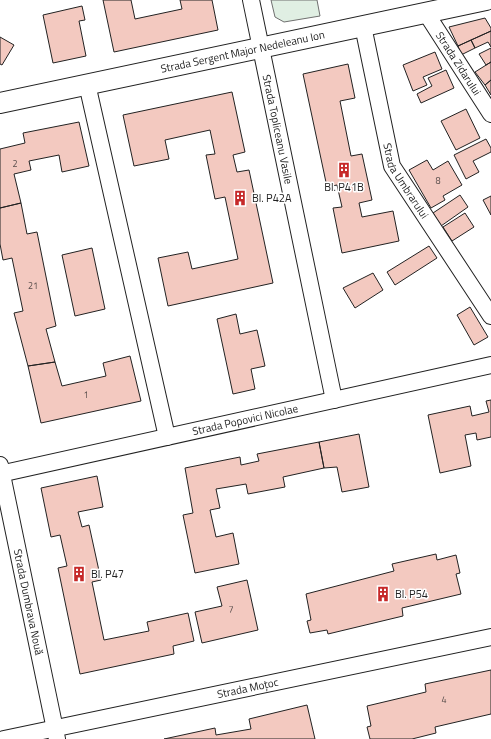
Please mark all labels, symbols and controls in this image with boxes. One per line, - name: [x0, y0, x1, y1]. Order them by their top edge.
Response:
- street label: Strada Sergent Major Nedeleanu Ion: [159, 26, 326, 77]
- street label: Strada Zidarului: [432, 28, 485, 98]
- street label: Strada Topliceanu Vasile: [259, 73, 297, 186]
- street label: Strada Umbrarului: [379, 142, 432, 222]
- house number: 2: [12, 157, 18, 170]
- building icon: Bl. P41B: [335, 161, 353, 179]
- house number: 8: [435, 174, 441, 187]
- place label: Bl. P41B: [324, 179, 364, 195]
- building icon: Bl. P42A: [231, 189, 249, 207]
- place label: Bl. P42A: [252, 190, 292, 206]
- house number: 21: [28, 279, 38, 292]
- house number: 1: [83, 388, 89, 401]
- street label: Strada Popovici Nicolae: [191, 400, 300, 439]
- street label: Strada Dumbrava Nouă: [10, 548, 47, 657]
- building icon: Bl. P47: [70, 565, 88, 583]
- place label: Bl. P47: [91, 566, 124, 582]
- building icon: Bl. P54: [374, 585, 392, 603]
- place label: Bl. P54: [395, 586, 428, 602]
- house number: 7: [228, 603, 234, 616]
- street label: Strada Moțoc: [216, 674, 280, 702]
- house number: 4: [441, 693, 447, 706]

